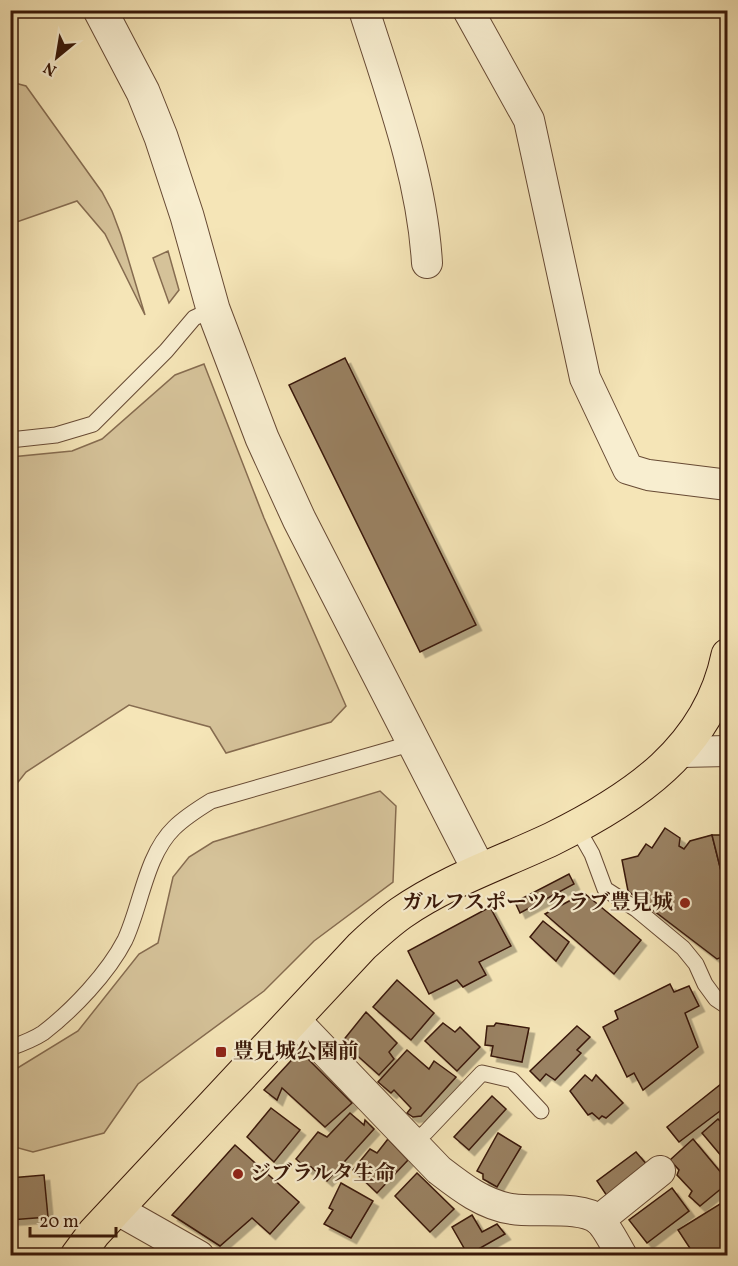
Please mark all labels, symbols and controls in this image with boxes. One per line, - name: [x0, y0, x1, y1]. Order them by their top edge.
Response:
- north arrow: [27, 27, 87, 87]
- text: N: [40, 56, 61, 81]
- place label: ガルフスポーツクラブ豊見城: [402, 889, 673, 918]
- marker: ガルフスポーツクラブ豊見城: [678, 896, 692, 910]
- place label: 豊見城公園前: [233, 1038, 359, 1067]
- marker: 豊見城公園前: [214, 1045, 228, 1059]
- place label: ジブラルタ生命: [250, 1160, 396, 1189]
- marker: ジブラルタ生命: [231, 1167, 245, 1181]
- scale bar: [30, 1200, 116, 1238]
- text: 20 m: [39, 1210, 79, 1235]

